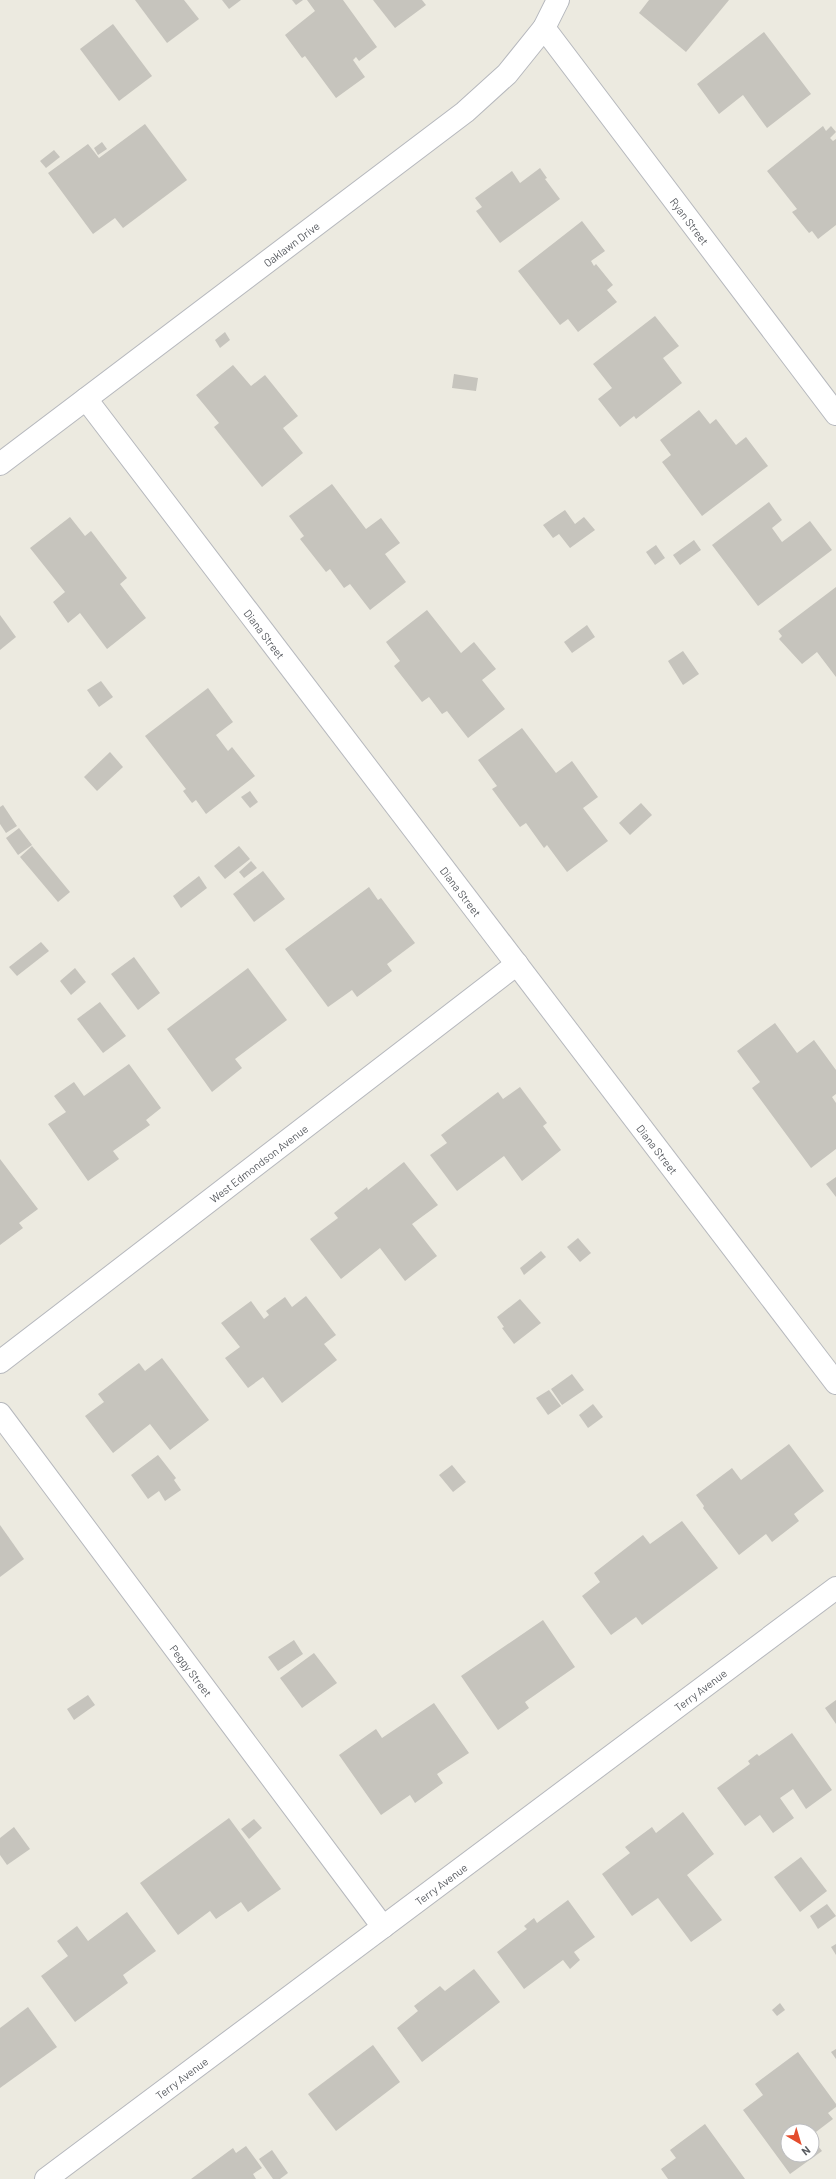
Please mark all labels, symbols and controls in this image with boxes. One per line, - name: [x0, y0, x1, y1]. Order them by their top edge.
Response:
- street label: Ryan Street: [668, 195, 712, 247]
- street label: Oaklawn Drive: [261, 218, 322, 269]
- street label: Diana Street: [242, 606, 288, 661]
- street label: Diana Street: [438, 864, 484, 919]
- street label: West Edmondson Avenue: [207, 1121, 310, 1205]
- street label: Diana Street: [635, 1122, 681, 1176]
- street label: Peggy Street: [168, 1642, 215, 1699]
- street label: Terry Avenue: [671, 1666, 729, 1713]
- street label: Terry Avenue: [412, 1860, 470, 1907]
- street label: Terry Avenue: [153, 2054, 210, 2102]
- north arrow: [780, 2123, 820, 2163]
- text: N: [800, 2144, 813, 2159]

